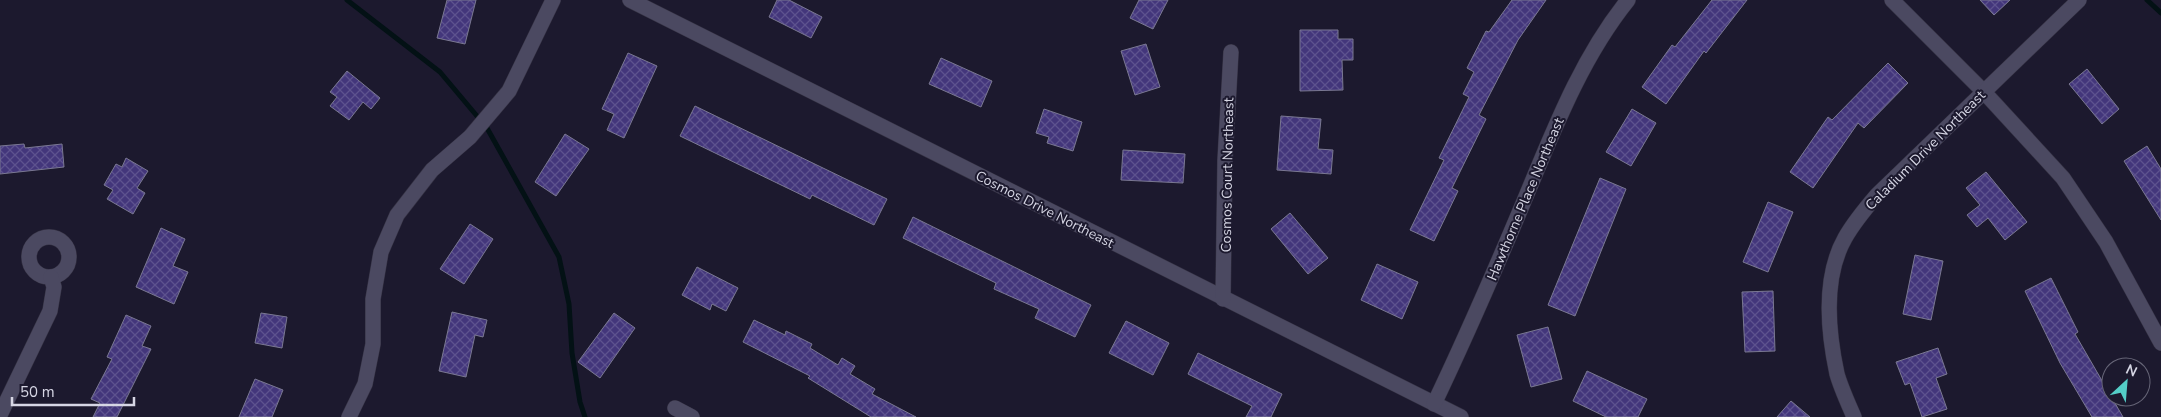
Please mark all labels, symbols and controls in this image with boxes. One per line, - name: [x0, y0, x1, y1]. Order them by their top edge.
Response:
- street label: Caladium Drive Northeast: [1861, 86, 1990, 215]
- street label: Cosmos Court Northeast: [1217, 97, 1238, 253]
- street label: Hawthorne Place Northeast: [1482, 115, 1568, 284]
- street label: Cosmos Drive Northeast: [972, 166, 1117, 253]
- north arrow: [2101, 357, 2151, 407]
- text: N: [2123, 360, 2140, 382]
- scale bar: [12, 374, 135, 406]
- text: 50 m: [20, 382, 55, 402]

